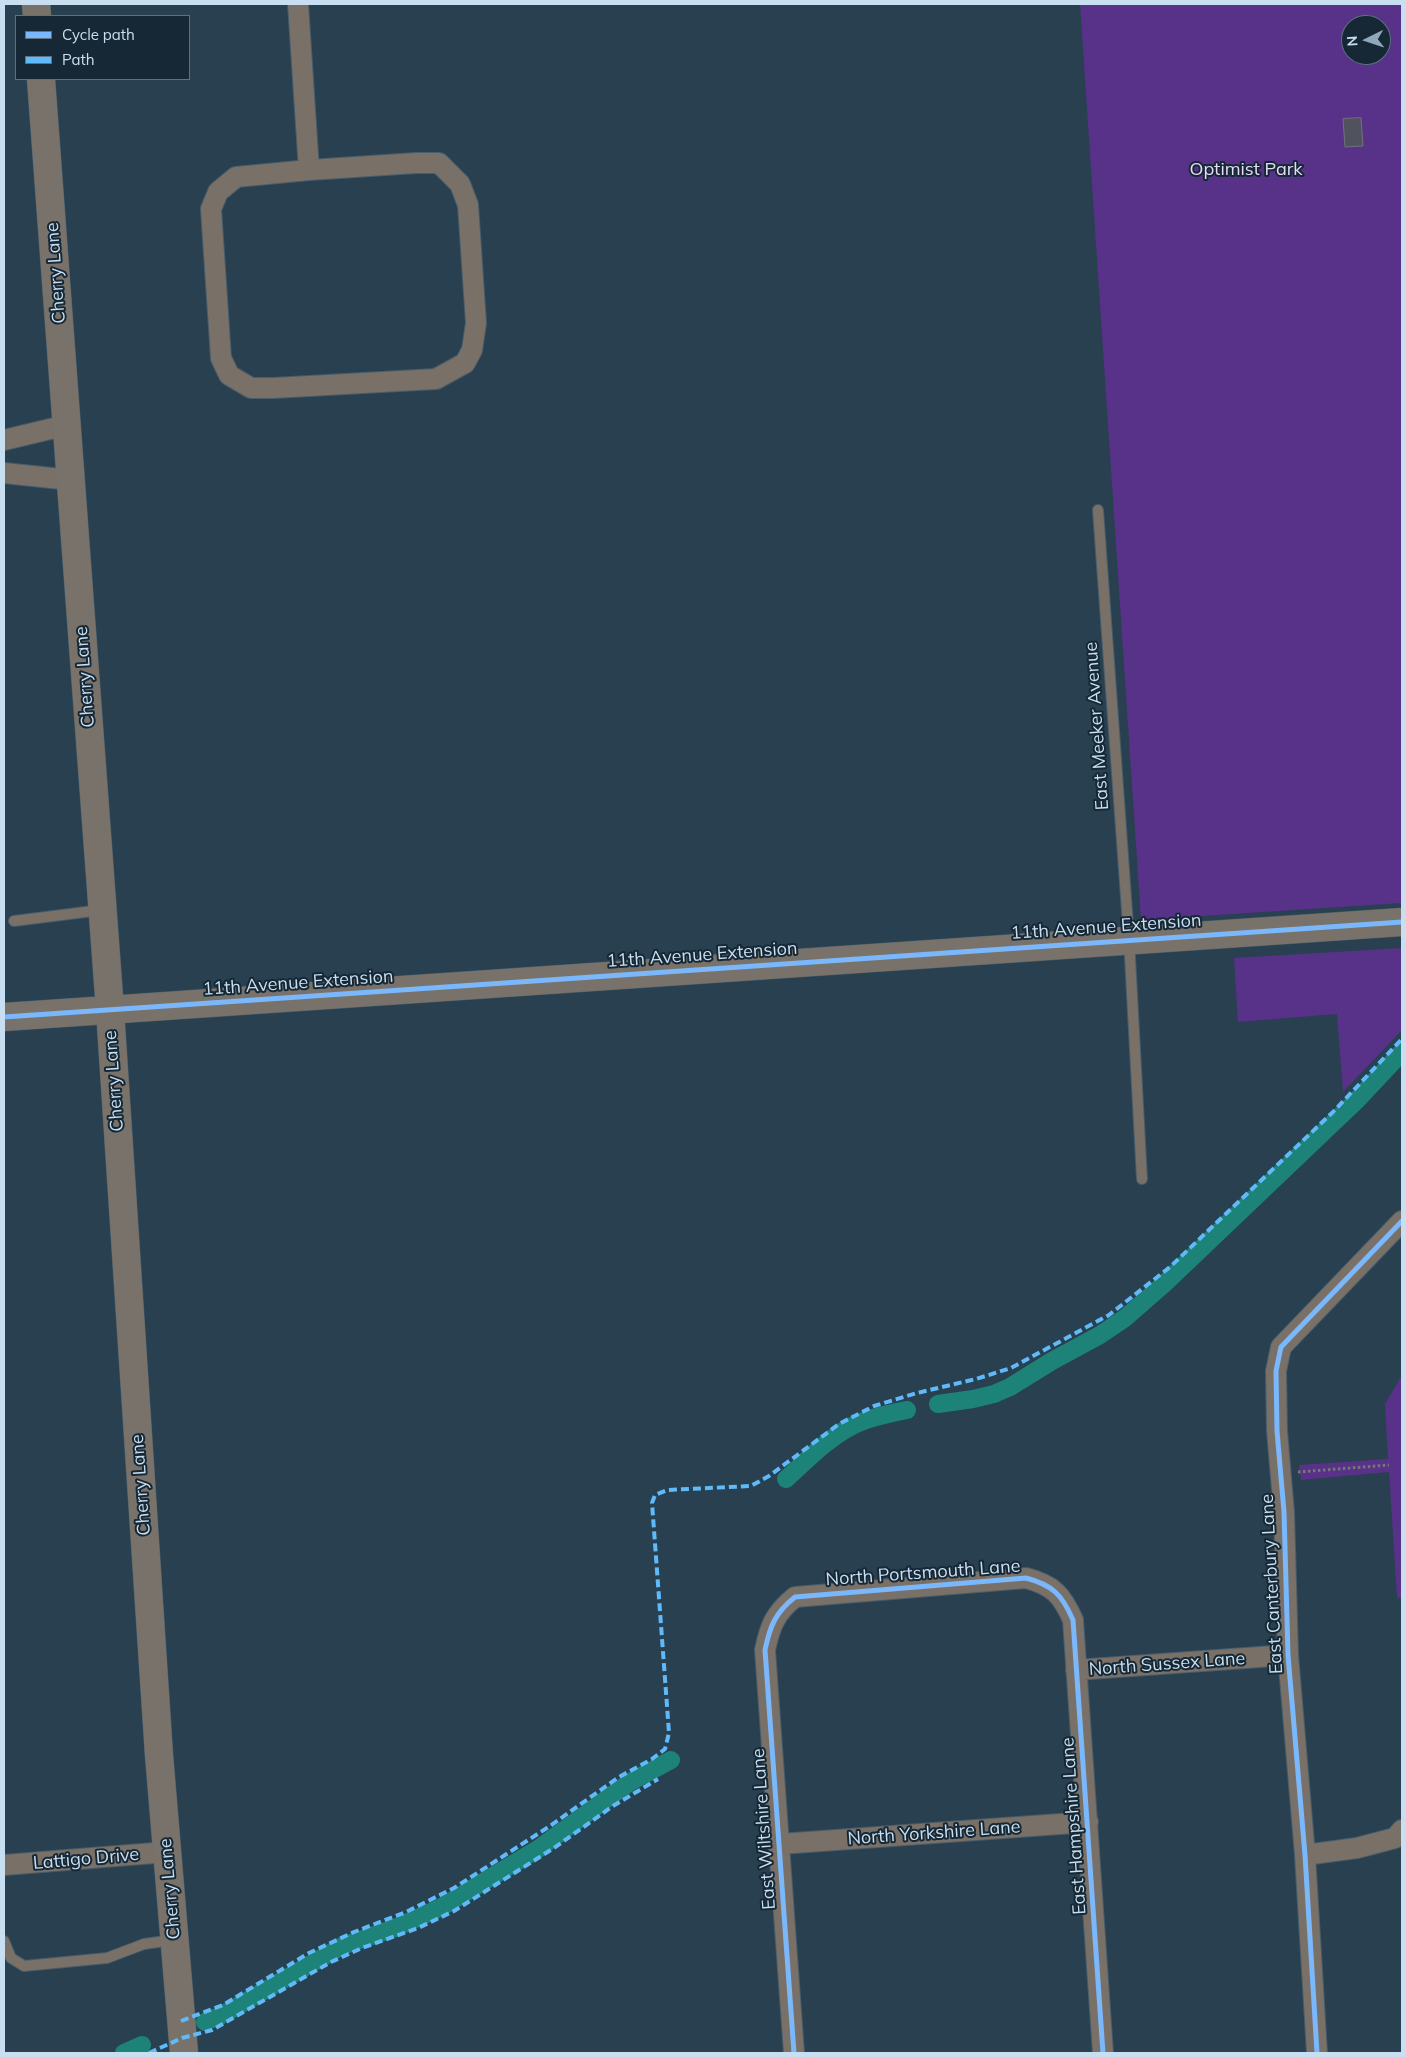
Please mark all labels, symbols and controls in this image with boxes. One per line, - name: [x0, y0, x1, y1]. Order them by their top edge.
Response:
- legend: [15, 15, 190, 80]
- north arrow: [1341, 15, 1391, 65]
- text: Cycle path: [62, 25, 135, 44]
- text: N: [1343, 35, 1361, 47]
- text: Path: [62, 50, 94, 69]
- park label: Optimist Park: [1189, 159, 1303, 181]
- street label: Cherry Lane: [42, 222, 70, 324]
- street label: Cherry Lane: [71, 626, 99, 728]
- street label: East Meeker Avenue: [1080, 641, 1114, 811]
- street label: 11th Avenue Extension: [1010, 910, 1202, 944]
- street label: 11th Avenue Extension: [606, 938, 798, 972]
- street label: 11th Avenue Extension: [202, 966, 394, 1000]
- street label: Cherry Lane: [100, 1030, 128, 1132]
- street label: Cherry Lane: [127, 1434, 155, 1536]
- street label: East Canterbury Lane: [1256, 1493, 1288, 1675]
- street label: North Portsmouth Lane: [825, 1555, 1021, 1591]
- street label: North Sussex Lane: [1088, 1648, 1246, 1680]
- street label: East Hampshire Lane: [1057, 1737, 1091, 1915]
- street label: East Wiltshire Lane: [748, 1748, 780, 1910]
- street label: North Yorkshire Lane: [847, 1816, 1021, 1850]
- street label: Cherry Lane: [155, 1838, 185, 1940]
- street label: Lattigo Drive: [32, 1844, 140, 1874]

